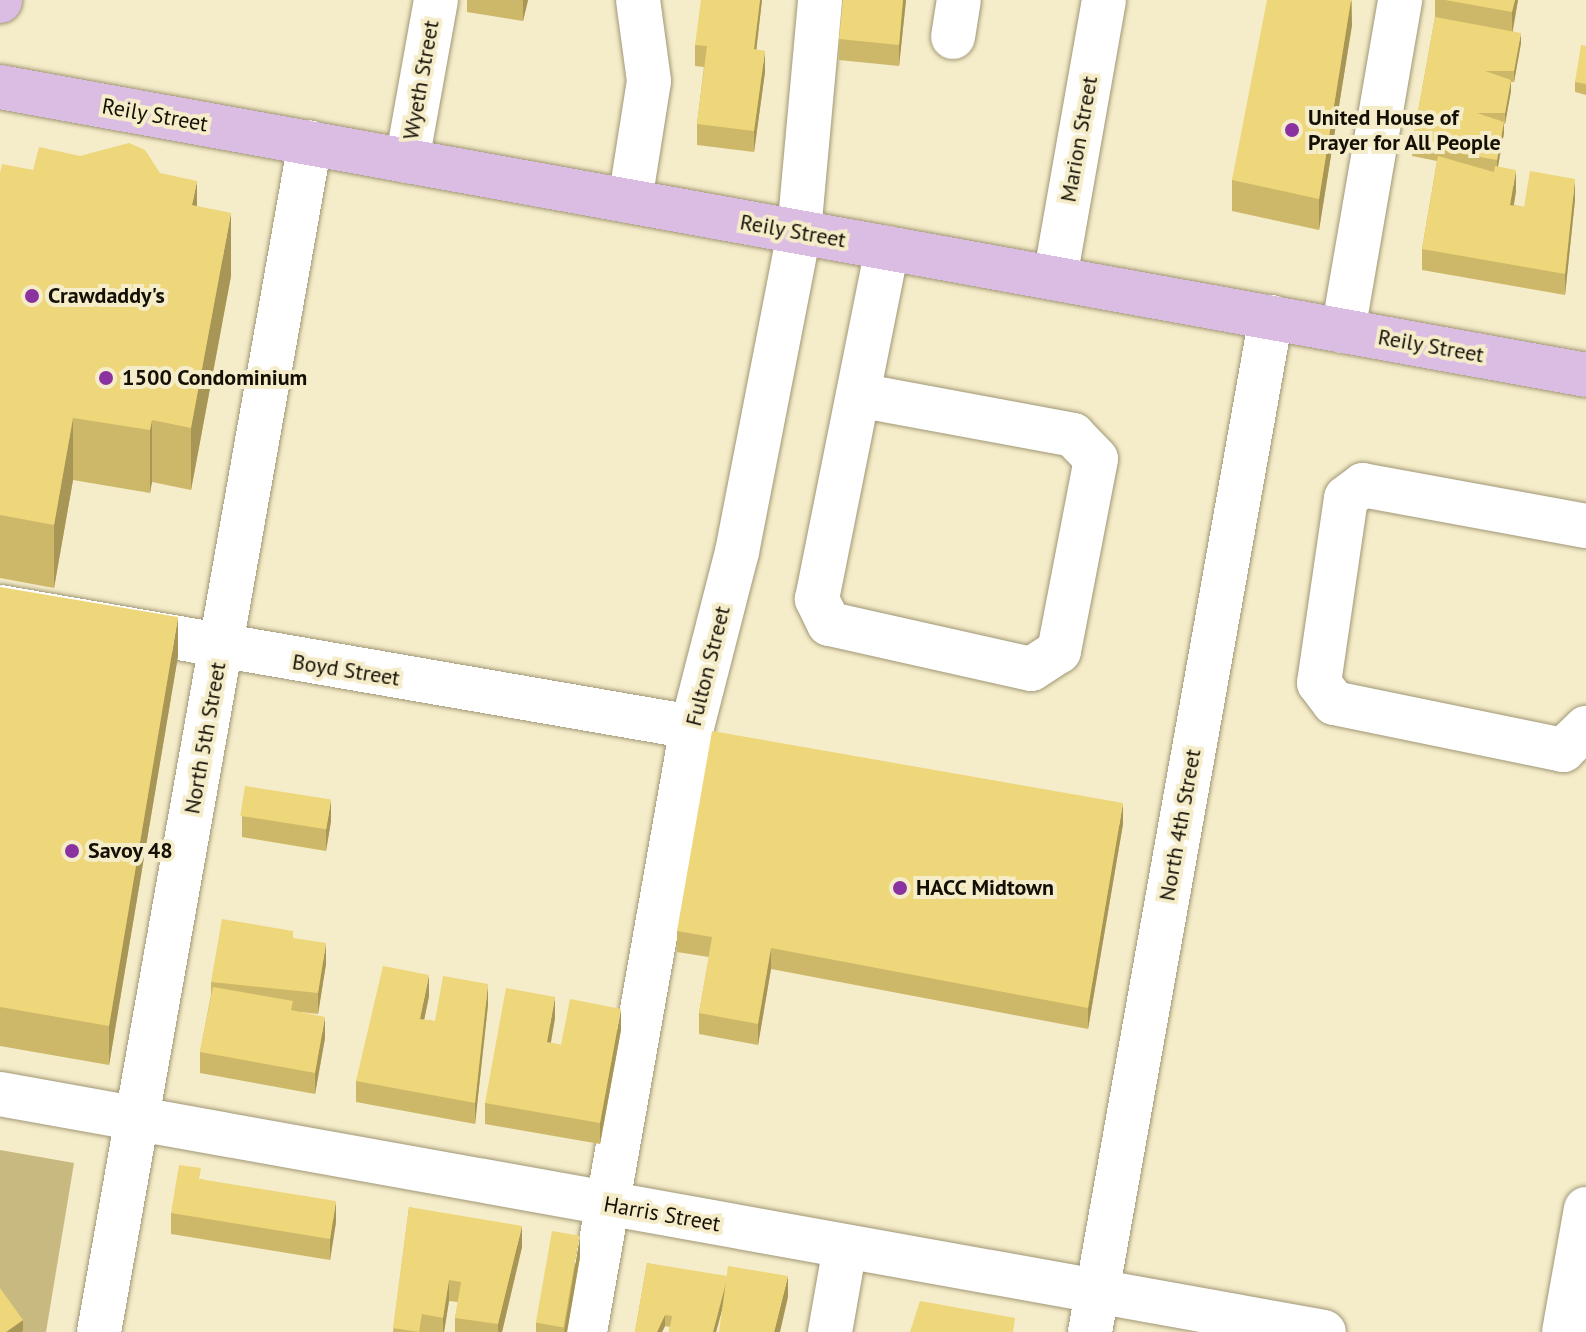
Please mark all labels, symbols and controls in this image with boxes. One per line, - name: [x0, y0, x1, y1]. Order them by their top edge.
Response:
- street label: Wyeth Street: [398, 18, 444, 142]
- street label: Marion Street: [1055, 74, 1103, 204]
- street label: Reily Street: [100, 93, 210, 137]
- place label: United House of Prayer for All People: [1308, 104, 1501, 156]
- marker: United House of Prayer for All People: [1283, 121, 1301, 139]
- street label: Reily Street: [738, 209, 848, 253]
- place label: Crawdaddy's: [48, 283, 165, 309]
- marker: Crawdaddy's: [23, 287, 41, 305]
- street label: Reily Street: [1376, 324, 1486, 368]
- place label: 1500 Condominium: [122, 365, 308, 391]
- marker: 1500 Condominium: [97, 369, 115, 387]
- street label: Fulton Street: [680, 603, 736, 729]
- street label: Boyd Street: [290, 648, 402, 692]
- street label: North 5th Street: [179, 660, 231, 816]
- street label: North 4th Street: [1154, 747, 1206, 903]
- place label: Savoy 48: [88, 838, 173, 864]
- marker: Savoy 48: [63, 842, 81, 860]
- place label: HACC Midtown: [916, 875, 1055, 901]
- marker: HACC Midtown: [891, 879, 909, 897]
- street label: Harris Street: [602, 1191, 722, 1237]

